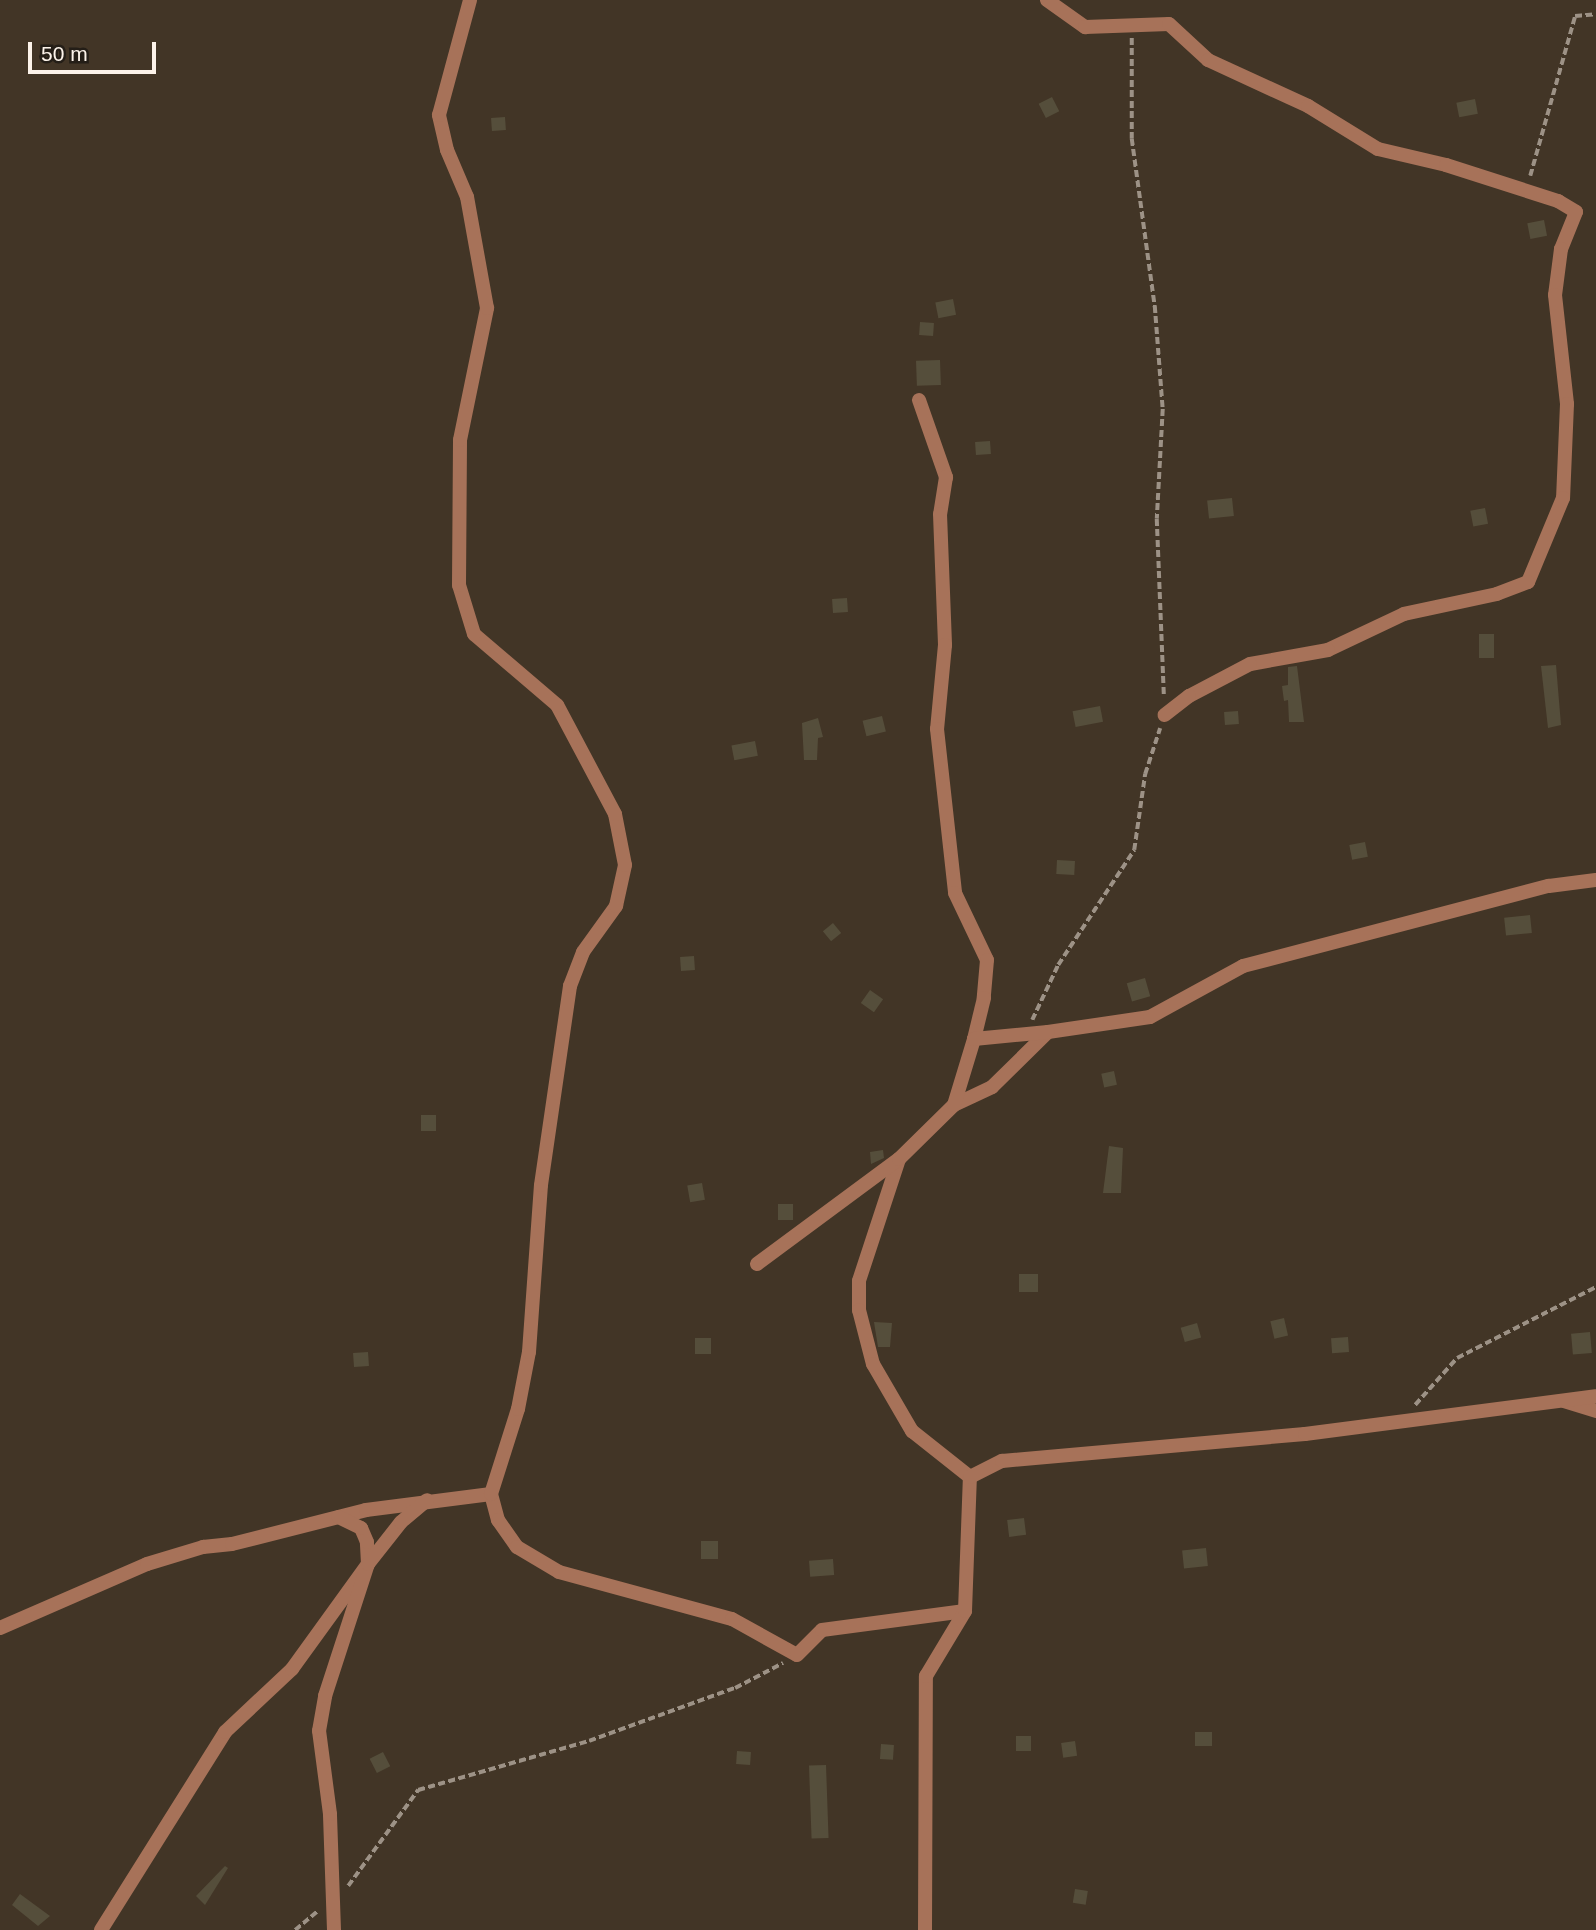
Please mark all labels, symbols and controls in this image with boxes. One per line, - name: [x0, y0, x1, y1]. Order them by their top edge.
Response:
- scale bar: [32, 28, 159, 72]
- text: 50 m: [41, 42, 88, 65]

